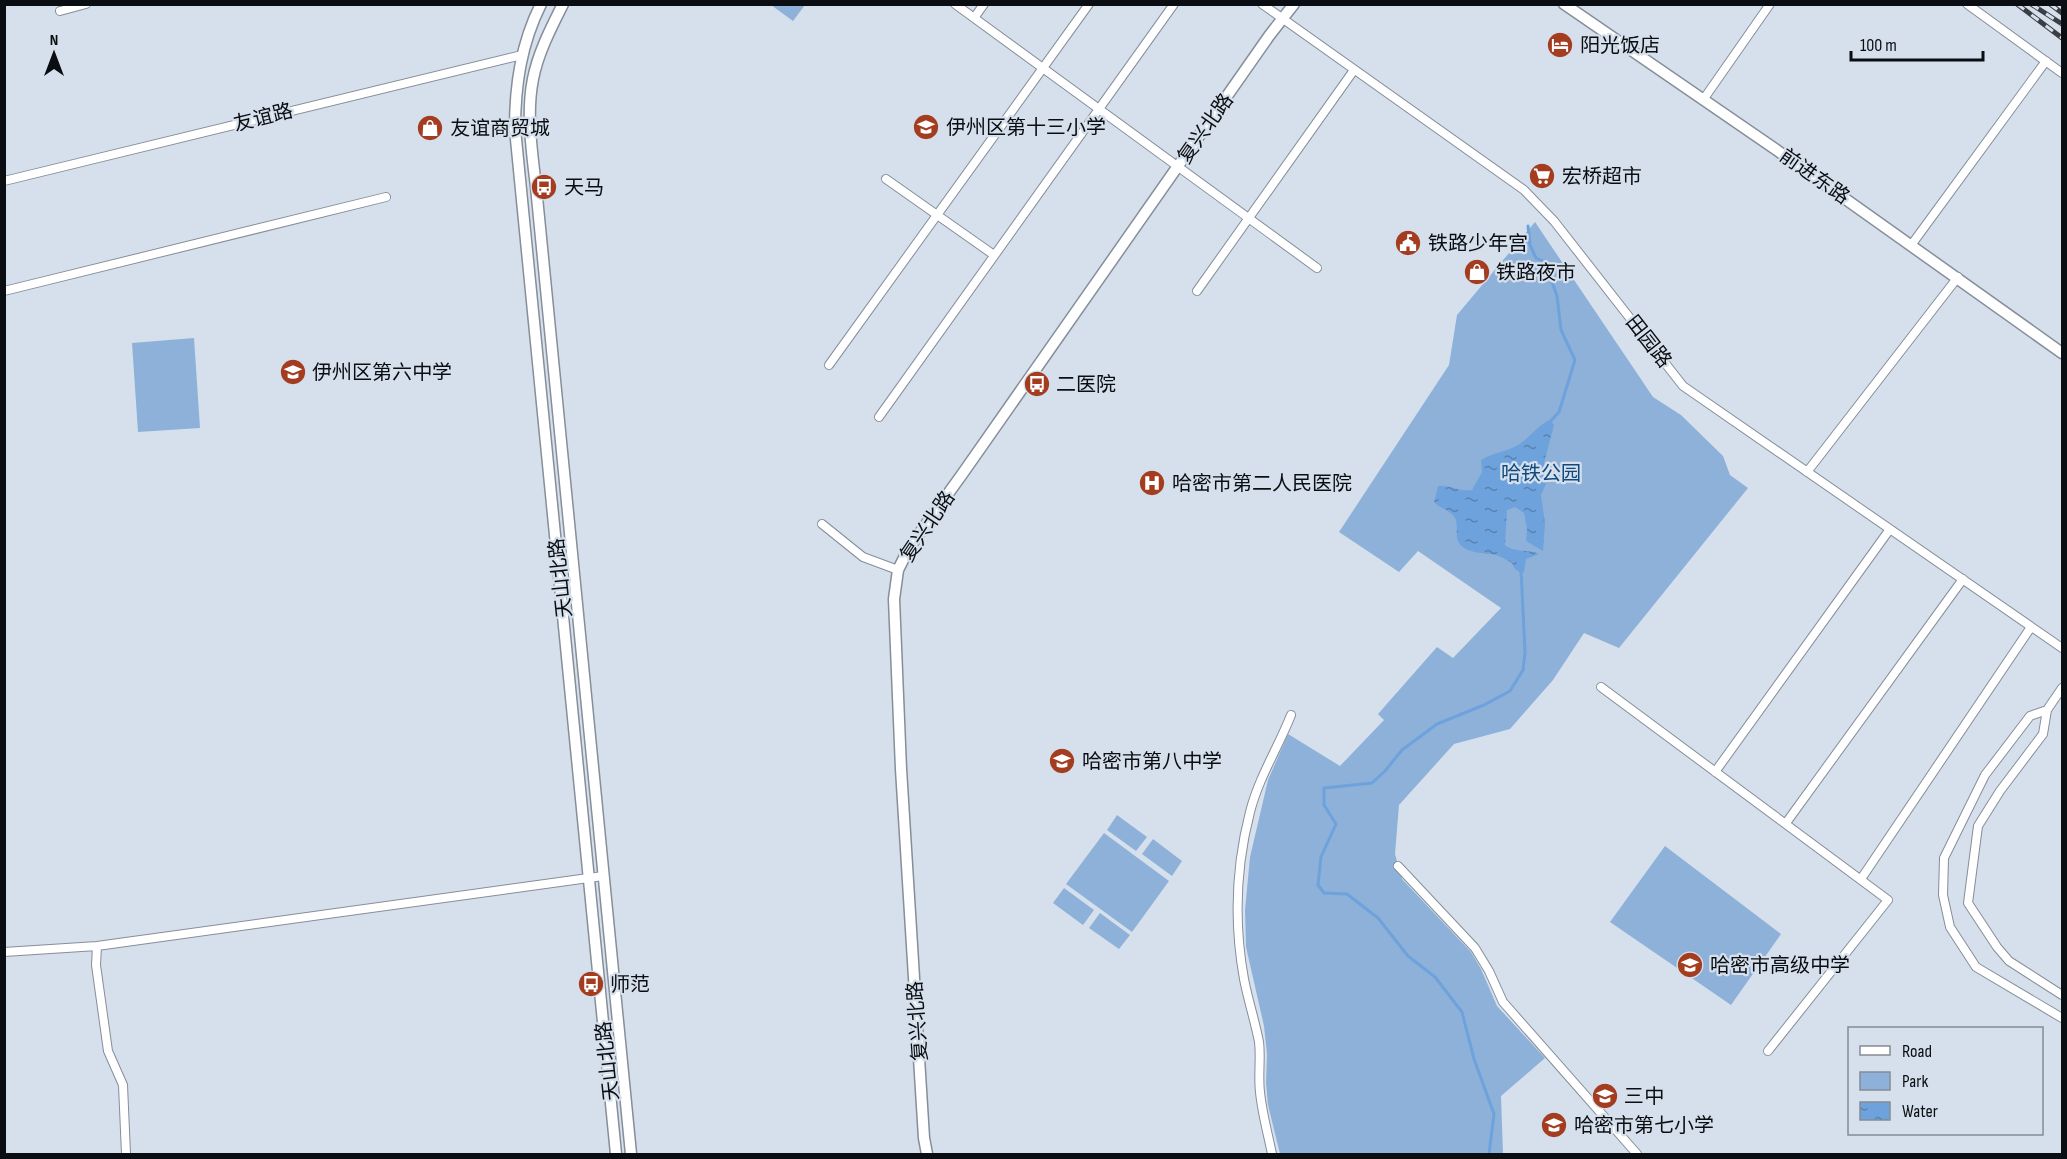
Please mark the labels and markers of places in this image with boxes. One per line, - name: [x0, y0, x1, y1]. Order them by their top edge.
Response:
- hotel icon: 阳光饭店: [1545, 30, 1575, 60]
- place label: 阳光饭店: [1580, 34, 1660, 58]
- school or university icon: 伊州区第十三小学: [911, 112, 941, 142]
- shop icon: 友谊商贸城: [415, 113, 445, 143]
- place label: 伊州区第十三小学: [946, 116, 1106, 140]
- place label: 友谊商贸城: [450, 117, 550, 141]
- supermarket icon: 宏桥超市: [1527, 161, 1557, 191]
- place label: 宏桥超市: [1562, 165, 1642, 189]
- bus stop icon: 天马: [529, 172, 559, 202]
- place label: 天马: [564, 176, 604, 200]
- public building icon: 铁路少年宫: [1393, 228, 1423, 258]
- place label: 铁路少年宫: [1428, 232, 1528, 256]
- shop icon: 铁路夜市: [1462, 257, 1492, 287]
- place label: 铁路夜市: [1496, 261, 1576, 285]
- school or university icon: 伊州区第六中学: [278, 357, 308, 387]
- place label: 伊州区第六中学: [312, 361, 452, 385]
- bus stop icon: 二医院: [1022, 369, 1052, 399]
- place label: 二医院: [1056, 373, 1116, 397]
- hospital icon: 哈密市第二人民医院: [1137, 468, 1167, 498]
- place label: 哈密市第二人民医院: [1172, 472, 1352, 496]
- school or university icon: 哈密市第八中学: [1047, 746, 1077, 776]
- place label: 哈密市第八中学: [1082, 750, 1222, 774]
- school or university icon: 哈密市高级中学: [1675, 950, 1705, 980]
- place label: 哈密市高级中学: [1710, 954, 1850, 978]
- bus stop icon: 师范: [576, 969, 606, 999]
- place label: 师范: [610, 973, 650, 997]
- school or university icon: 三中: [1590, 1081, 1620, 1111]
- place label: 三中: [1624, 1085, 1664, 1109]
- school or university icon: 哈密市第七小学: [1539, 1110, 1569, 1140]
- place label: 哈密市第七小学: [1574, 1114, 1714, 1138]

